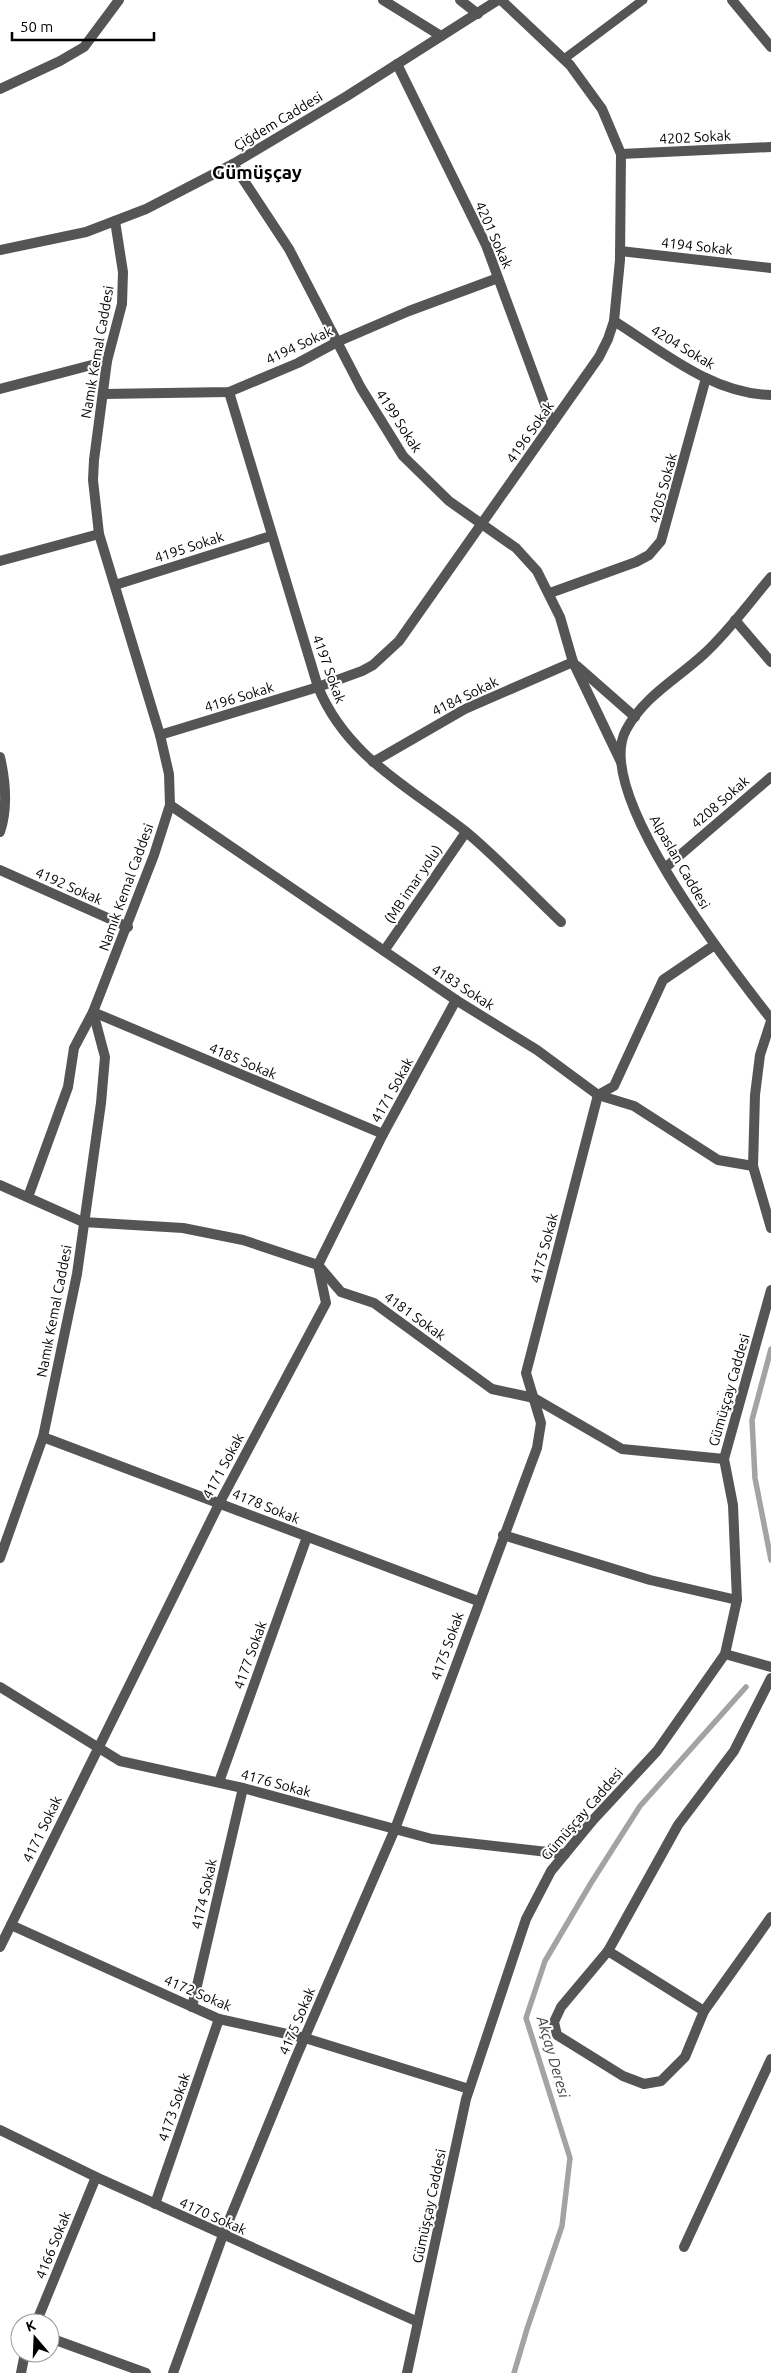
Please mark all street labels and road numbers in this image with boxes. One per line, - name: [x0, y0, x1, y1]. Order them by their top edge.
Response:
- street label: Çiğdem Caddesi: [231, 88, 325, 154]
- street label: 4202 Sokak: [659, 127, 731, 147]
- street label: 4201 Sokak: [472, 199, 516, 271]
- street label: 4194 Sokak: [661, 234, 733, 258]
- street label: Namık Kemal Caddesi: [77, 284, 117, 420]
- street label: 4204 Sokak: [648, 322, 718, 372]
- street label: 4194 Sokak: [263, 323, 335, 367]
- street label: 4199 Sokak: [373, 387, 425, 455]
- street label: 4196 Sokak: [503, 398, 557, 466]
- street label: 4205 Sokak: [646, 451, 680, 525]
- street label: 4195 Sokak: [152, 528, 226, 566]
- street label: 4197 Sokak: [309, 633, 349, 705]
- street label: 4184 Sokak: [429, 673, 501, 719]
- street label: 4196 Sokak: [202, 679, 276, 715]
- street label: 4208 Sokak: [688, 772, 752, 832]
- street label: Alpaslan Caddesi: [647, 812, 713, 912]
- street label: Namık Kemal Caddesi: [95, 821, 157, 953]
- street label: (MB imar yolu): [381, 842, 445, 926]
- street label: 4192 Sokak: [33, 864, 105, 908]
- street label: 4183 Sokak: [429, 961, 497, 1013]
- street label: 4185 Sokak: [207, 1040, 279, 1082]
- street label: 4171 Sokak: [368, 1055, 416, 1125]
- street label: 4175 Sokak: [527, 1211, 561, 1285]
- street label: Namık Kemal Caddesi: [33, 1243, 75, 1379]
- street label: 4181 Sokak: [381, 1288, 449, 1344]
- street label: Gümüşçay Caddesi: [705, 1332, 753, 1448]
- street label: 4171 Sokak: [199, 1431, 247, 1501]
- street label: 4178 Sokak: [230, 1485, 302, 1527]
- street label: 4175 Sokak: [427, 1610, 467, 1682]
- street label: 4177 Sokak: [230, 1619, 270, 1691]
- street label: Gümüşçay Caddesi: [538, 1765, 626, 1863]
- street label: 4176 Sokak: [239, 1766, 313, 1800]
- street label: 4171 Sokak: [19, 1793, 65, 1865]
- street label: 4174 Sokak: [188, 1857, 220, 1931]
- street label: 4172 Sokak: [162, 1972, 234, 2014]
- street label: 4175 Sokak: [276, 1985, 318, 2057]
- street label: 4173 Sokak: [155, 2071, 193, 2143]
- street label: Gümüşçay Caddesi: [409, 2147, 449, 2265]
- street label: 4170 Sokak: [177, 2194, 249, 2238]
- street label: 4166 Sokak: [32, 2209, 74, 2281]

